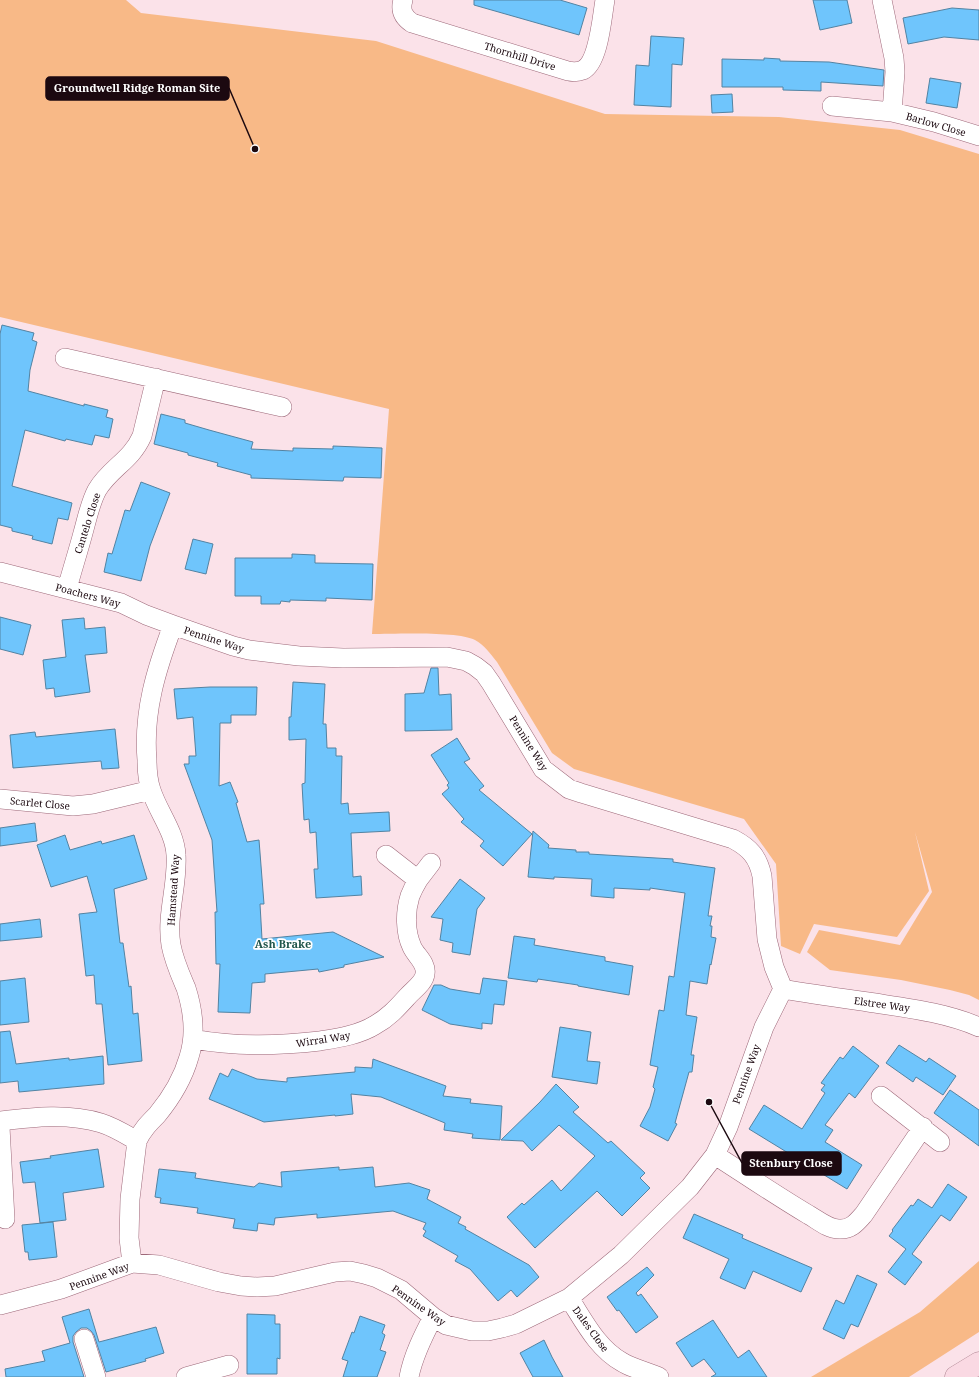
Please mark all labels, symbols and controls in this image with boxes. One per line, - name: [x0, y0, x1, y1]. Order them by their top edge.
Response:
- street label: Thornhill Drive: [483, 38, 557, 74]
- callout: Groundwell Ridge Roman Site: [46, 77, 229, 100]
- text: Groundwell Ridge Roman Site: [54, 80, 220, 95]
- street label: Barlow Close: [904, 109, 968, 139]
- street label: Cantelo Close: [71, 491, 103, 555]
- street label: Poachers Way: [54, 580, 122, 610]
- street label: Pennine Way: [182, 623, 246, 655]
- street label: Pennine Way: [506, 713, 552, 774]
- street label: Scarlet Close: [9, 793, 71, 813]
- street label: Hamstead Way: [164, 853, 183, 926]
- district label: Ash Brake: [255, 936, 311, 951]
- street label: Elstree Way: [853, 993, 911, 1015]
- street label: Wirral Way: [295, 1028, 352, 1050]
- street label: Pennine Way: [729, 1042, 763, 1106]
- callout: Stenbury Close: [742, 1152, 841, 1175]
- text: Stenbury Close: [749, 1155, 833, 1170]
- street label: Pennine Way: [67, 1259, 131, 1293]
- street label: Pennine Way: [389, 1281, 449, 1329]
- street label: Dales Close: [570, 1303, 612, 1355]

